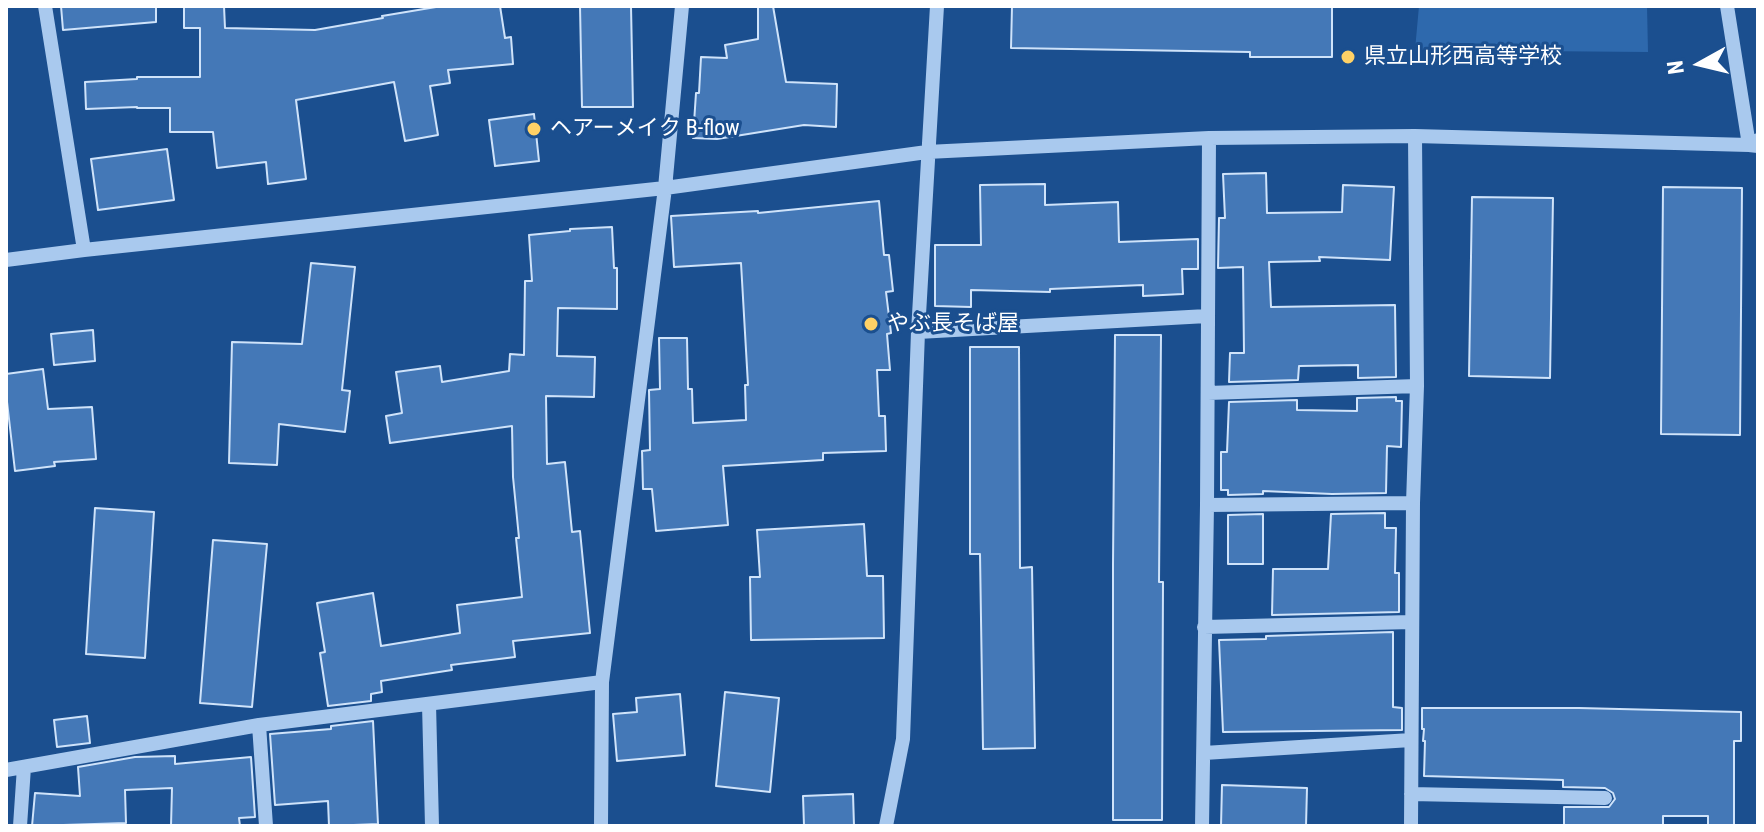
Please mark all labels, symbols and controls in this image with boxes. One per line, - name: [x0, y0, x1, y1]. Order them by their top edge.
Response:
- north arrow: [1660, 24, 1740, 104]
- place label: 県立山形西高等学校: [1364, 44, 1562, 70]
- marker: 県立山形西高等学校: [1339, 48, 1357, 66]
- text: N: [1662, 59, 1689, 76]
- place label: ヘアーメイク B-flow: [550, 116, 740, 142]
- marker: ヘアーメイク B-flow: [525, 120, 543, 138]
- place label: やぶ長そば屋: [887, 311, 1019, 337]
- marker: やぶ長そば屋: [862, 315, 880, 333]

